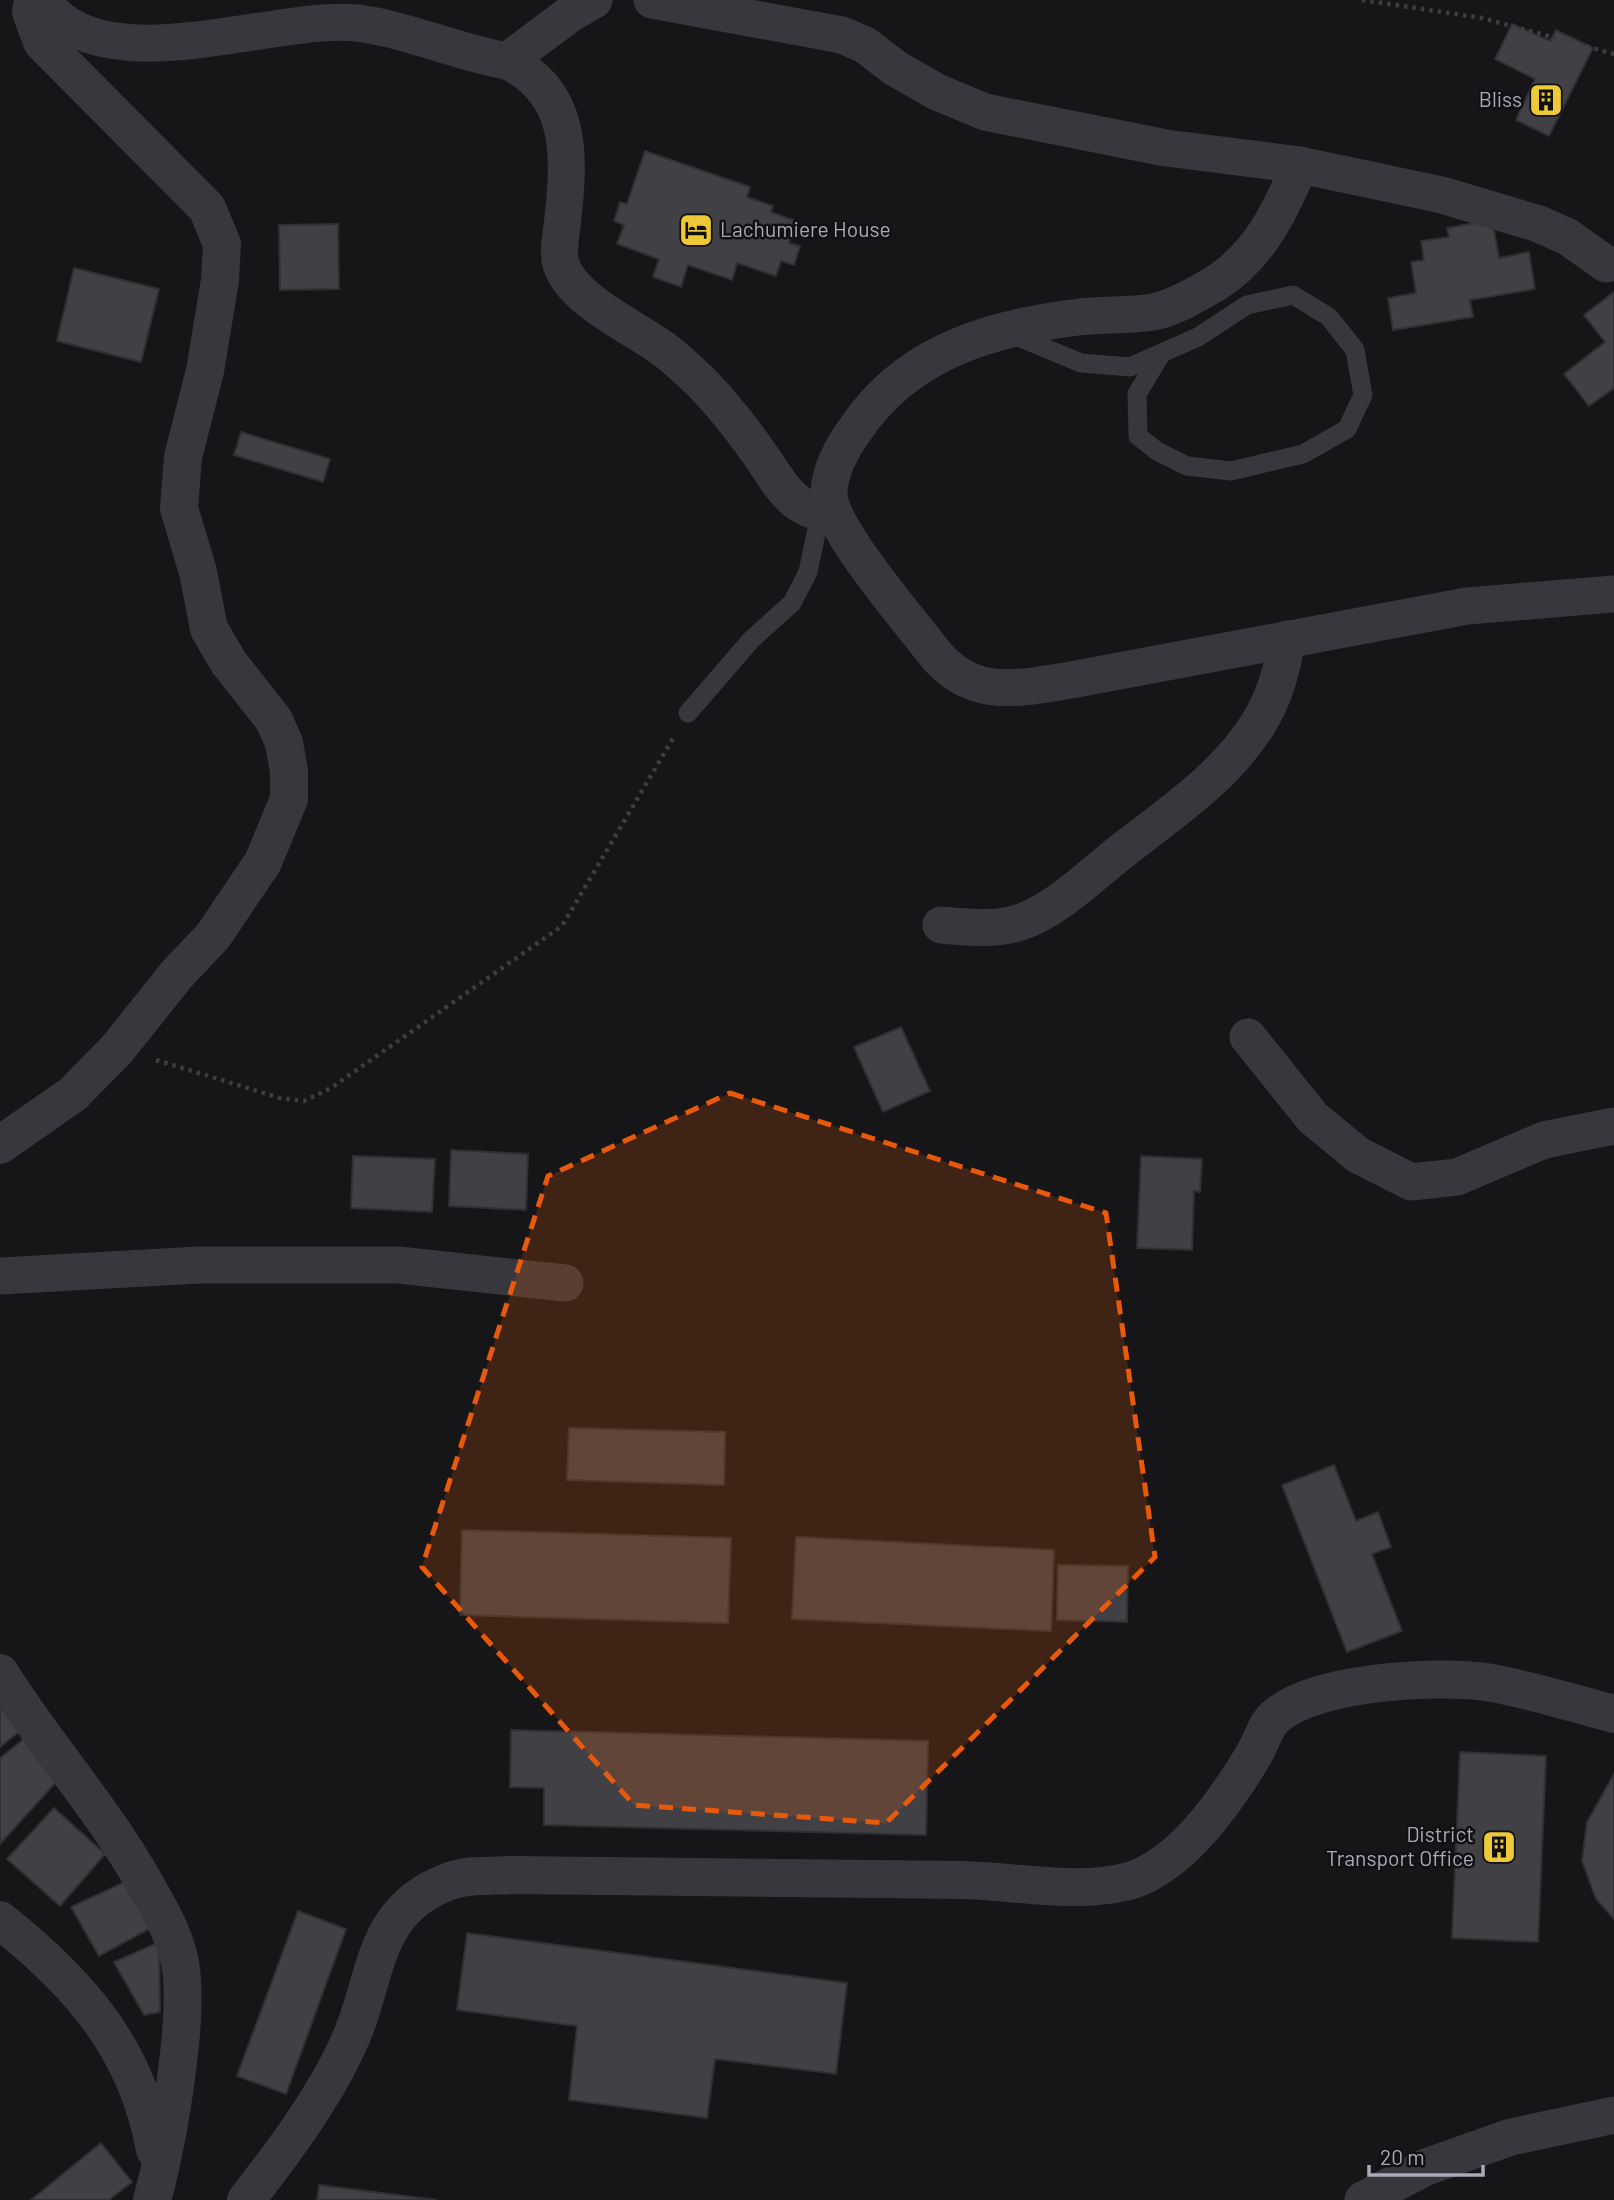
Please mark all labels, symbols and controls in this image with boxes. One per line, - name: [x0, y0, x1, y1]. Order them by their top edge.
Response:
- building icon: Bliss: [1527, 81, 1565, 119]
- place label: Bliss: [1479, 86, 1522, 111]
- hotel icon: Lachumiere House: [677, 211, 715, 249]
- place label: Lachumiere House: [720, 216, 891, 241]
- place label: District Transport Office: [1326, 1821, 1474, 1870]
- building icon: District Transport Office: [1480, 1828, 1518, 1866]
- scale bar: [1369, 2134, 1483, 2178]
- text: 20 m: [1380, 2144, 1425, 2169]

